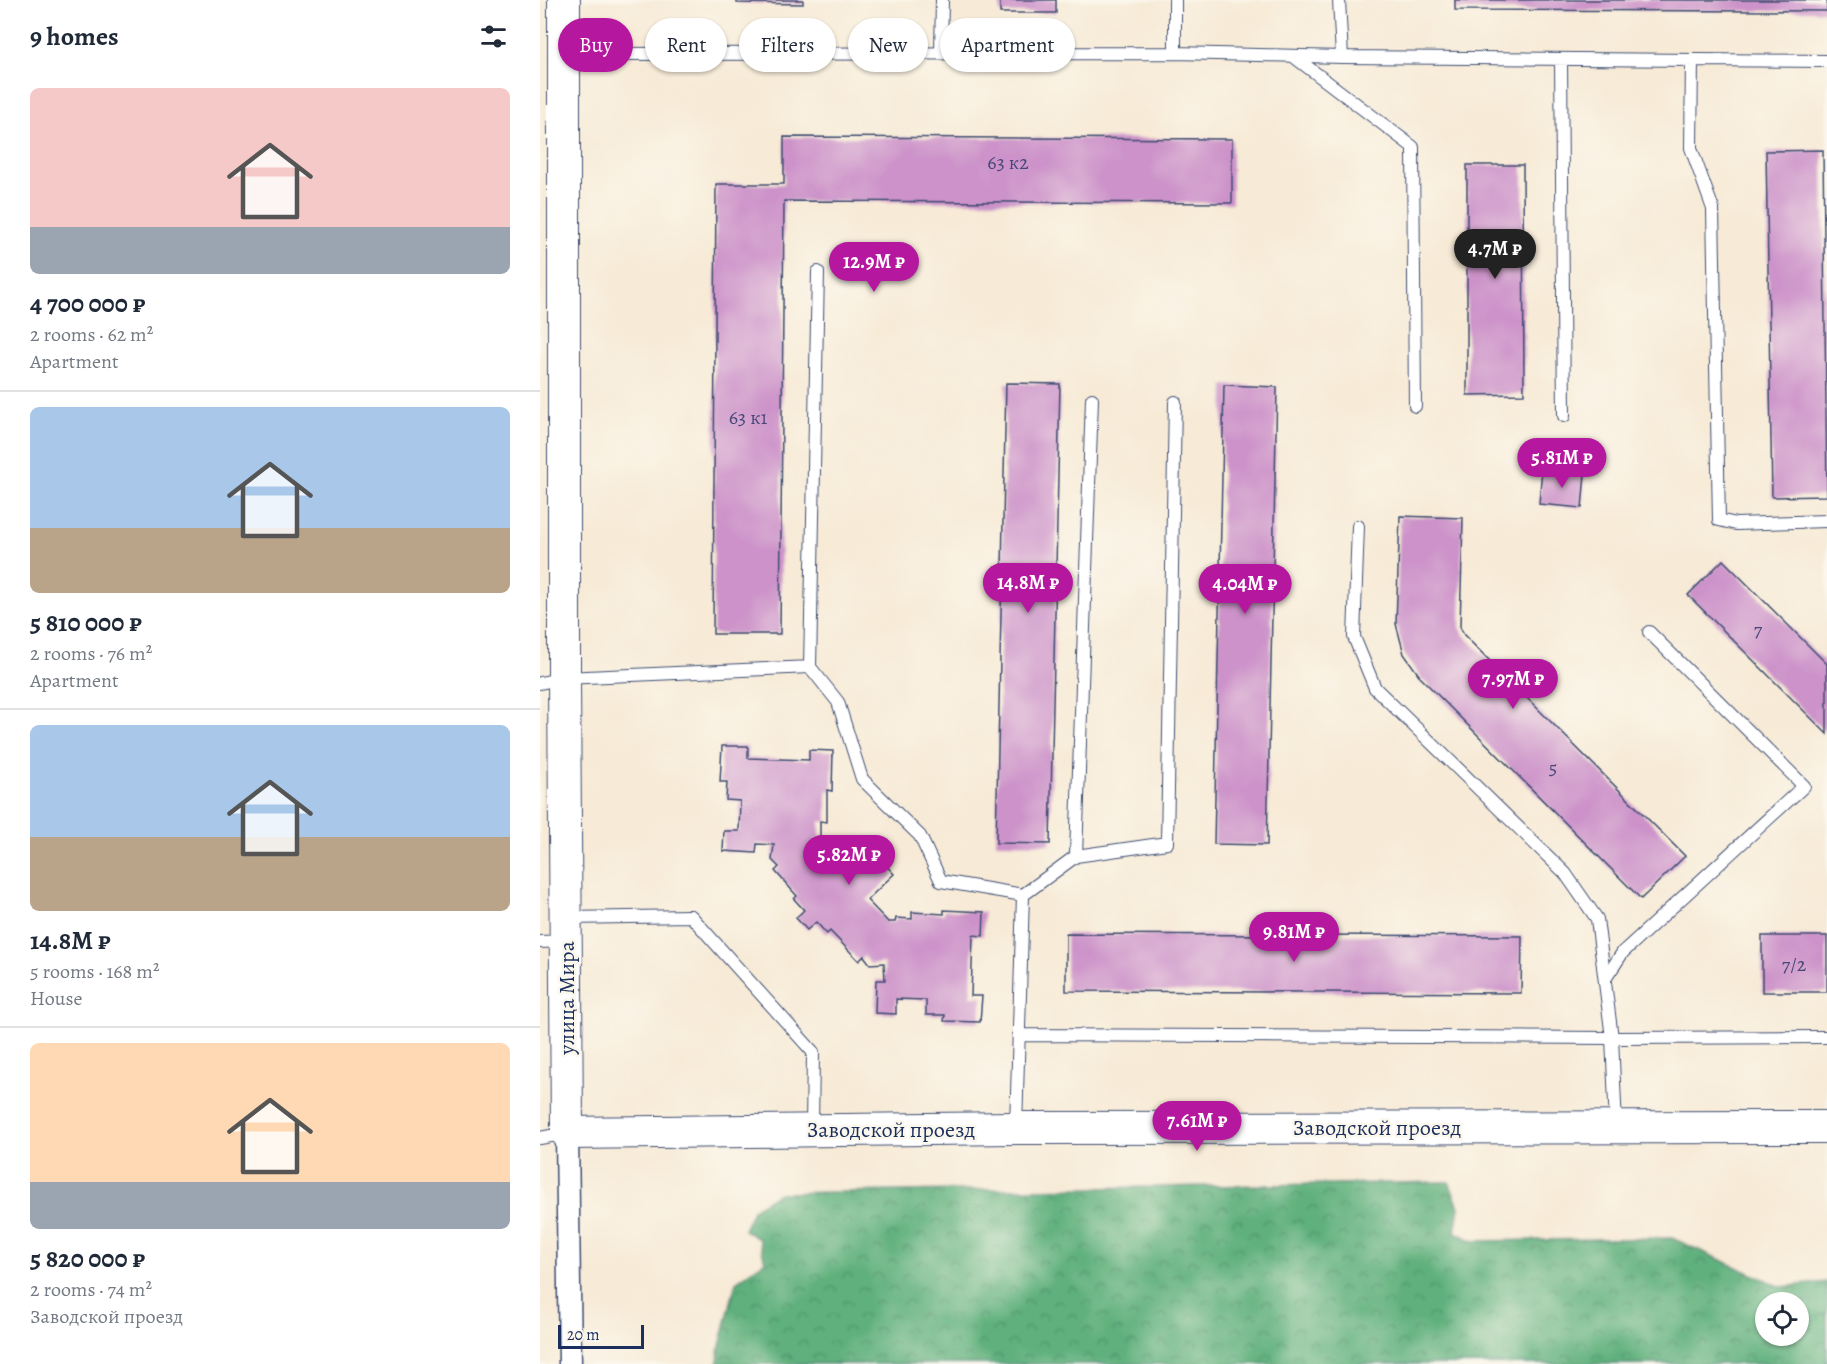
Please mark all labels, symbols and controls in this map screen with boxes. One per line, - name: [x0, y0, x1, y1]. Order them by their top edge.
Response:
- chip: Buy: [558, 18, 633, 72]
- chip: Rent: [645, 18, 727, 72]
- chip: Filters: [739, 18, 836, 72]
- chip: New: [848, 18, 928, 72]
- chip: Apartment: [940, 18, 1075, 72]
- text: 9 homes: [30, 19, 119, 54]
- icon: filters: [477, 20, 510, 53]
- icon: home: [216, 127, 324, 235]
- house number: 63 к2: [987, 149, 1029, 176]
- pin: 4.7M ₽: [1446, 229, 1544, 280]
- text: 4.7M ₽: [1468, 235, 1522, 262]
- pin: 12.9M ₽: [819, 242, 929, 293]
- text: 12.9M ₽: [843, 248, 905, 275]
- text: 4 700 000 ₽: [30, 286, 146, 321]
- text: 2 rooms · 62 m²: [30, 321, 153, 348]
- text: Apartment: [30, 348, 119, 375]
- house number: 63 к1: [729, 404, 768, 431]
- pin: 5.81M ₽: [1507, 438, 1617, 489]
- text: 5.81M ₽: [1531, 444, 1593, 471]
- icon: home: [216, 446, 324, 554]
- pin: 14.8M ₽: [973, 563, 1083, 614]
- pin: 4.04M ₽: [1190, 564, 1300, 615]
- text: 14.8M ₽: [997, 569, 1059, 596]
- text: 4.04M ₽: [1213, 570, 1277, 597]
- text: 5 810 000 ₽: [30, 605, 142, 640]
- house number: 7: [1754, 616, 1763, 643]
- text: 2 rooms · 76 m²: [30, 640, 152, 667]
- pin: 7.97M ₽: [1458, 659, 1568, 710]
- text: 7.97M ₽: [1482, 665, 1544, 692]
- text: Apartment: [30, 667, 119, 694]
- house number: 5: [1549, 754, 1557, 781]
- icon: home: [216, 764, 324, 872]
- pin: 5.82M ₽: [794, 835, 904, 886]
- text: 5.82M ₽: [817, 841, 881, 868]
- pin: 9.81M ₽: [1239, 912, 1349, 963]
- text: 9.81M ₽: [1263, 918, 1325, 945]
- text: 14.8M ₽: [30, 923, 111, 958]
- street label: улица Мира: [552, 940, 582, 1056]
- house number: 7/2: [1782, 951, 1807, 978]
- text: 5 rooms · 168 m²: [30, 958, 159, 985]
- text: House: [30, 985, 82, 1012]
- icon: home: [216, 1082, 324, 1190]
- pin: 7.61M ₽: [1142, 1101, 1252, 1152]
- text: 7.61M ₽: [1167, 1107, 1228, 1134]
- street label: Заводской проезд: [1293, 1113, 1461, 1143]
- street label: Заводской проезд: [807, 1115, 975, 1145]
- text: 5 820 000 ₽: [30, 1241, 145, 1276]
- text: 2 rooms · 74 m²: [30, 1276, 152, 1303]
- map controls: [1755, 1292, 1809, 1346]
- button: locate: [1755, 1292, 1809, 1346]
- text: Заводской проезд: [30, 1303, 183, 1330]
- scale bar: [558, 1322, 644, 1350]
- text: 20 m: [567, 1324, 600, 1346]

